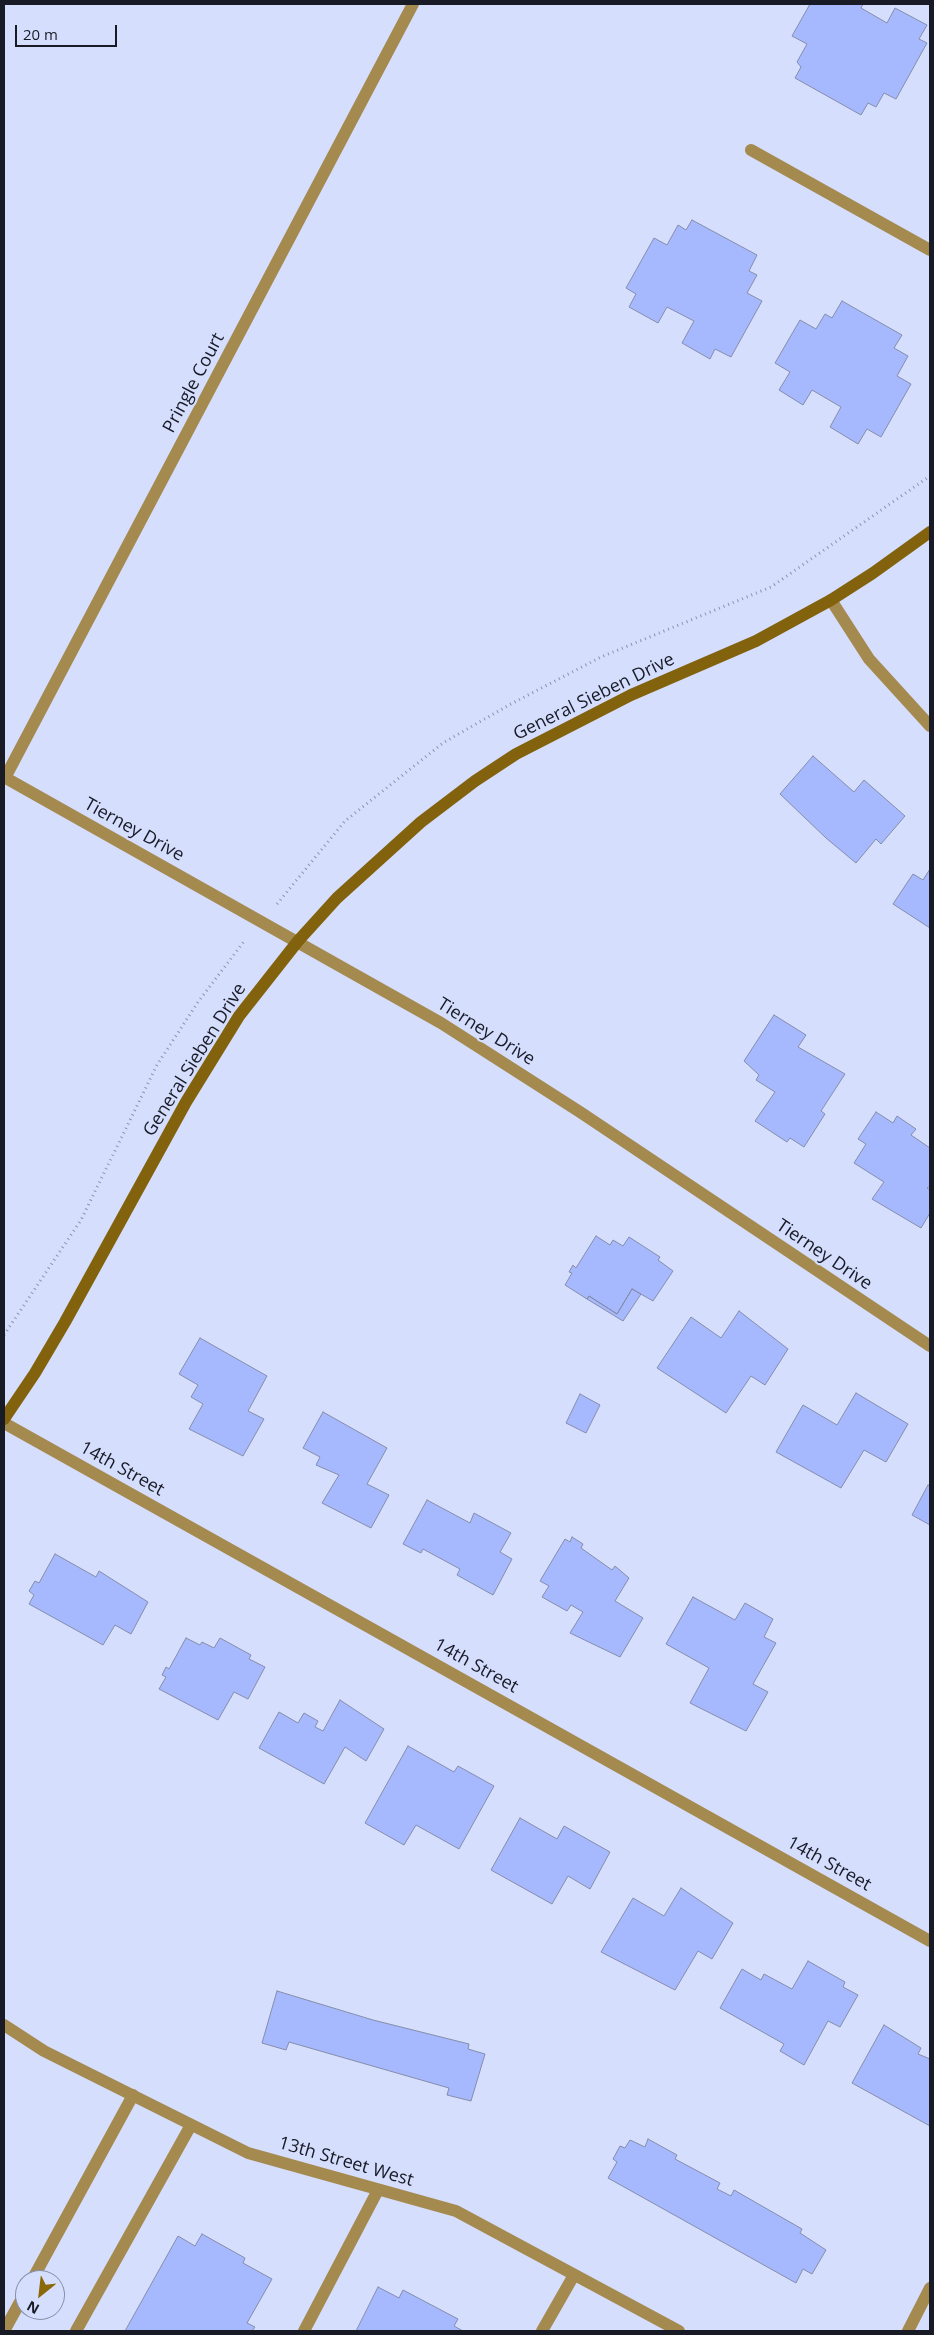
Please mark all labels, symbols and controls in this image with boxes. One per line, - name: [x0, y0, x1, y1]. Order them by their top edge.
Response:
- scale bar: [18, 15, 120, 47]
- text: 20 m: [23, 24, 58, 44]
- street label: Pringle Court: [159, 329, 229, 437]
- street label: General Sieben Drive: [510, 649, 678, 745]
- street label: Tierney Drive: [80, 794, 188, 866]
- street label: General Sieben Drive: [139, 980, 251, 1140]
- street label: Tierney Drive: [433, 993, 539, 1071]
- street label: Tierney Drive: [772, 1215, 876, 1295]
- street label: 14th Street: [76, 1437, 168, 1501]
- street label: 14th Street: [430, 1634, 522, 1698]
- street label: 14th Street: [783, 1832, 875, 1896]
- street label: 13th Street West: [276, 2132, 416, 2192]
- north arrow: [15, 2270, 65, 2320]
- text: N: [23, 2297, 43, 2319]

